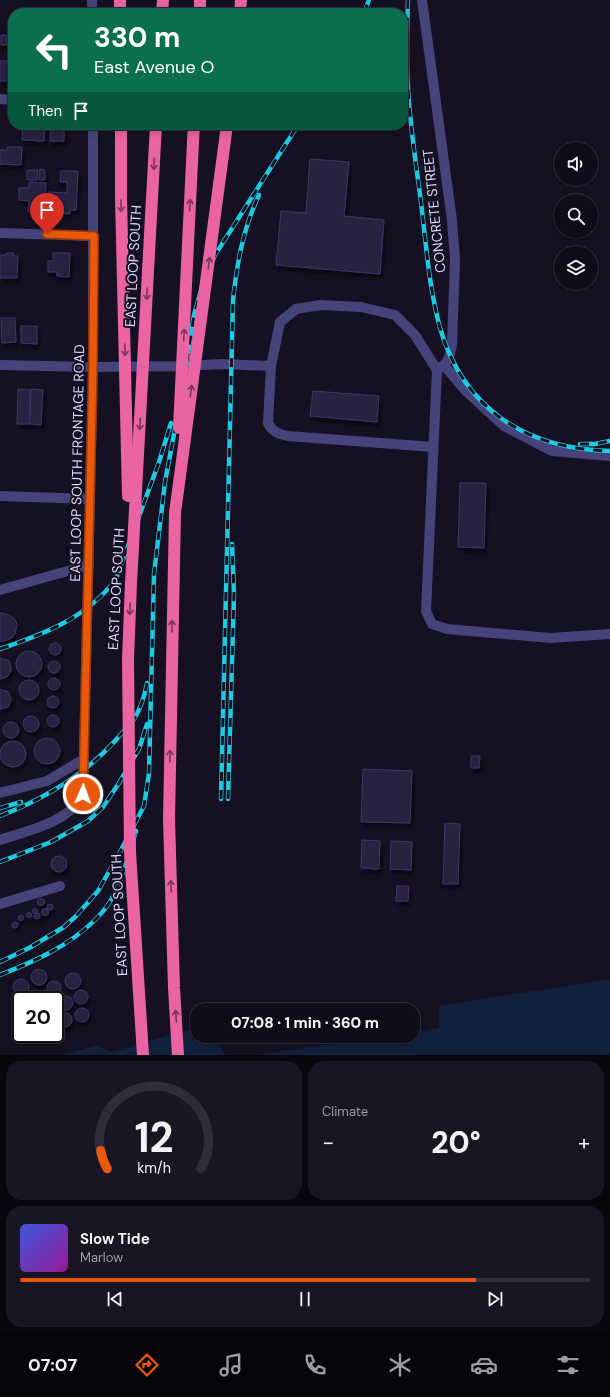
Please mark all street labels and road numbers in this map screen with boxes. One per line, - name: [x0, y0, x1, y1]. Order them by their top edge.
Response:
- street label: CONCRETE STREET: [419, 148, 449, 274]
- street label: EAST LOOP SOUTH: [121, 205, 145, 327]
- street label: EAST LOOP SOUTH FRONTAGE ROAD: [66, 344, 88, 582]
- street label: EAST LOOP SOUTH: [104, 528, 128, 650]
- street label: EAST LOOP SOUTH: [107, 854, 131, 976]

